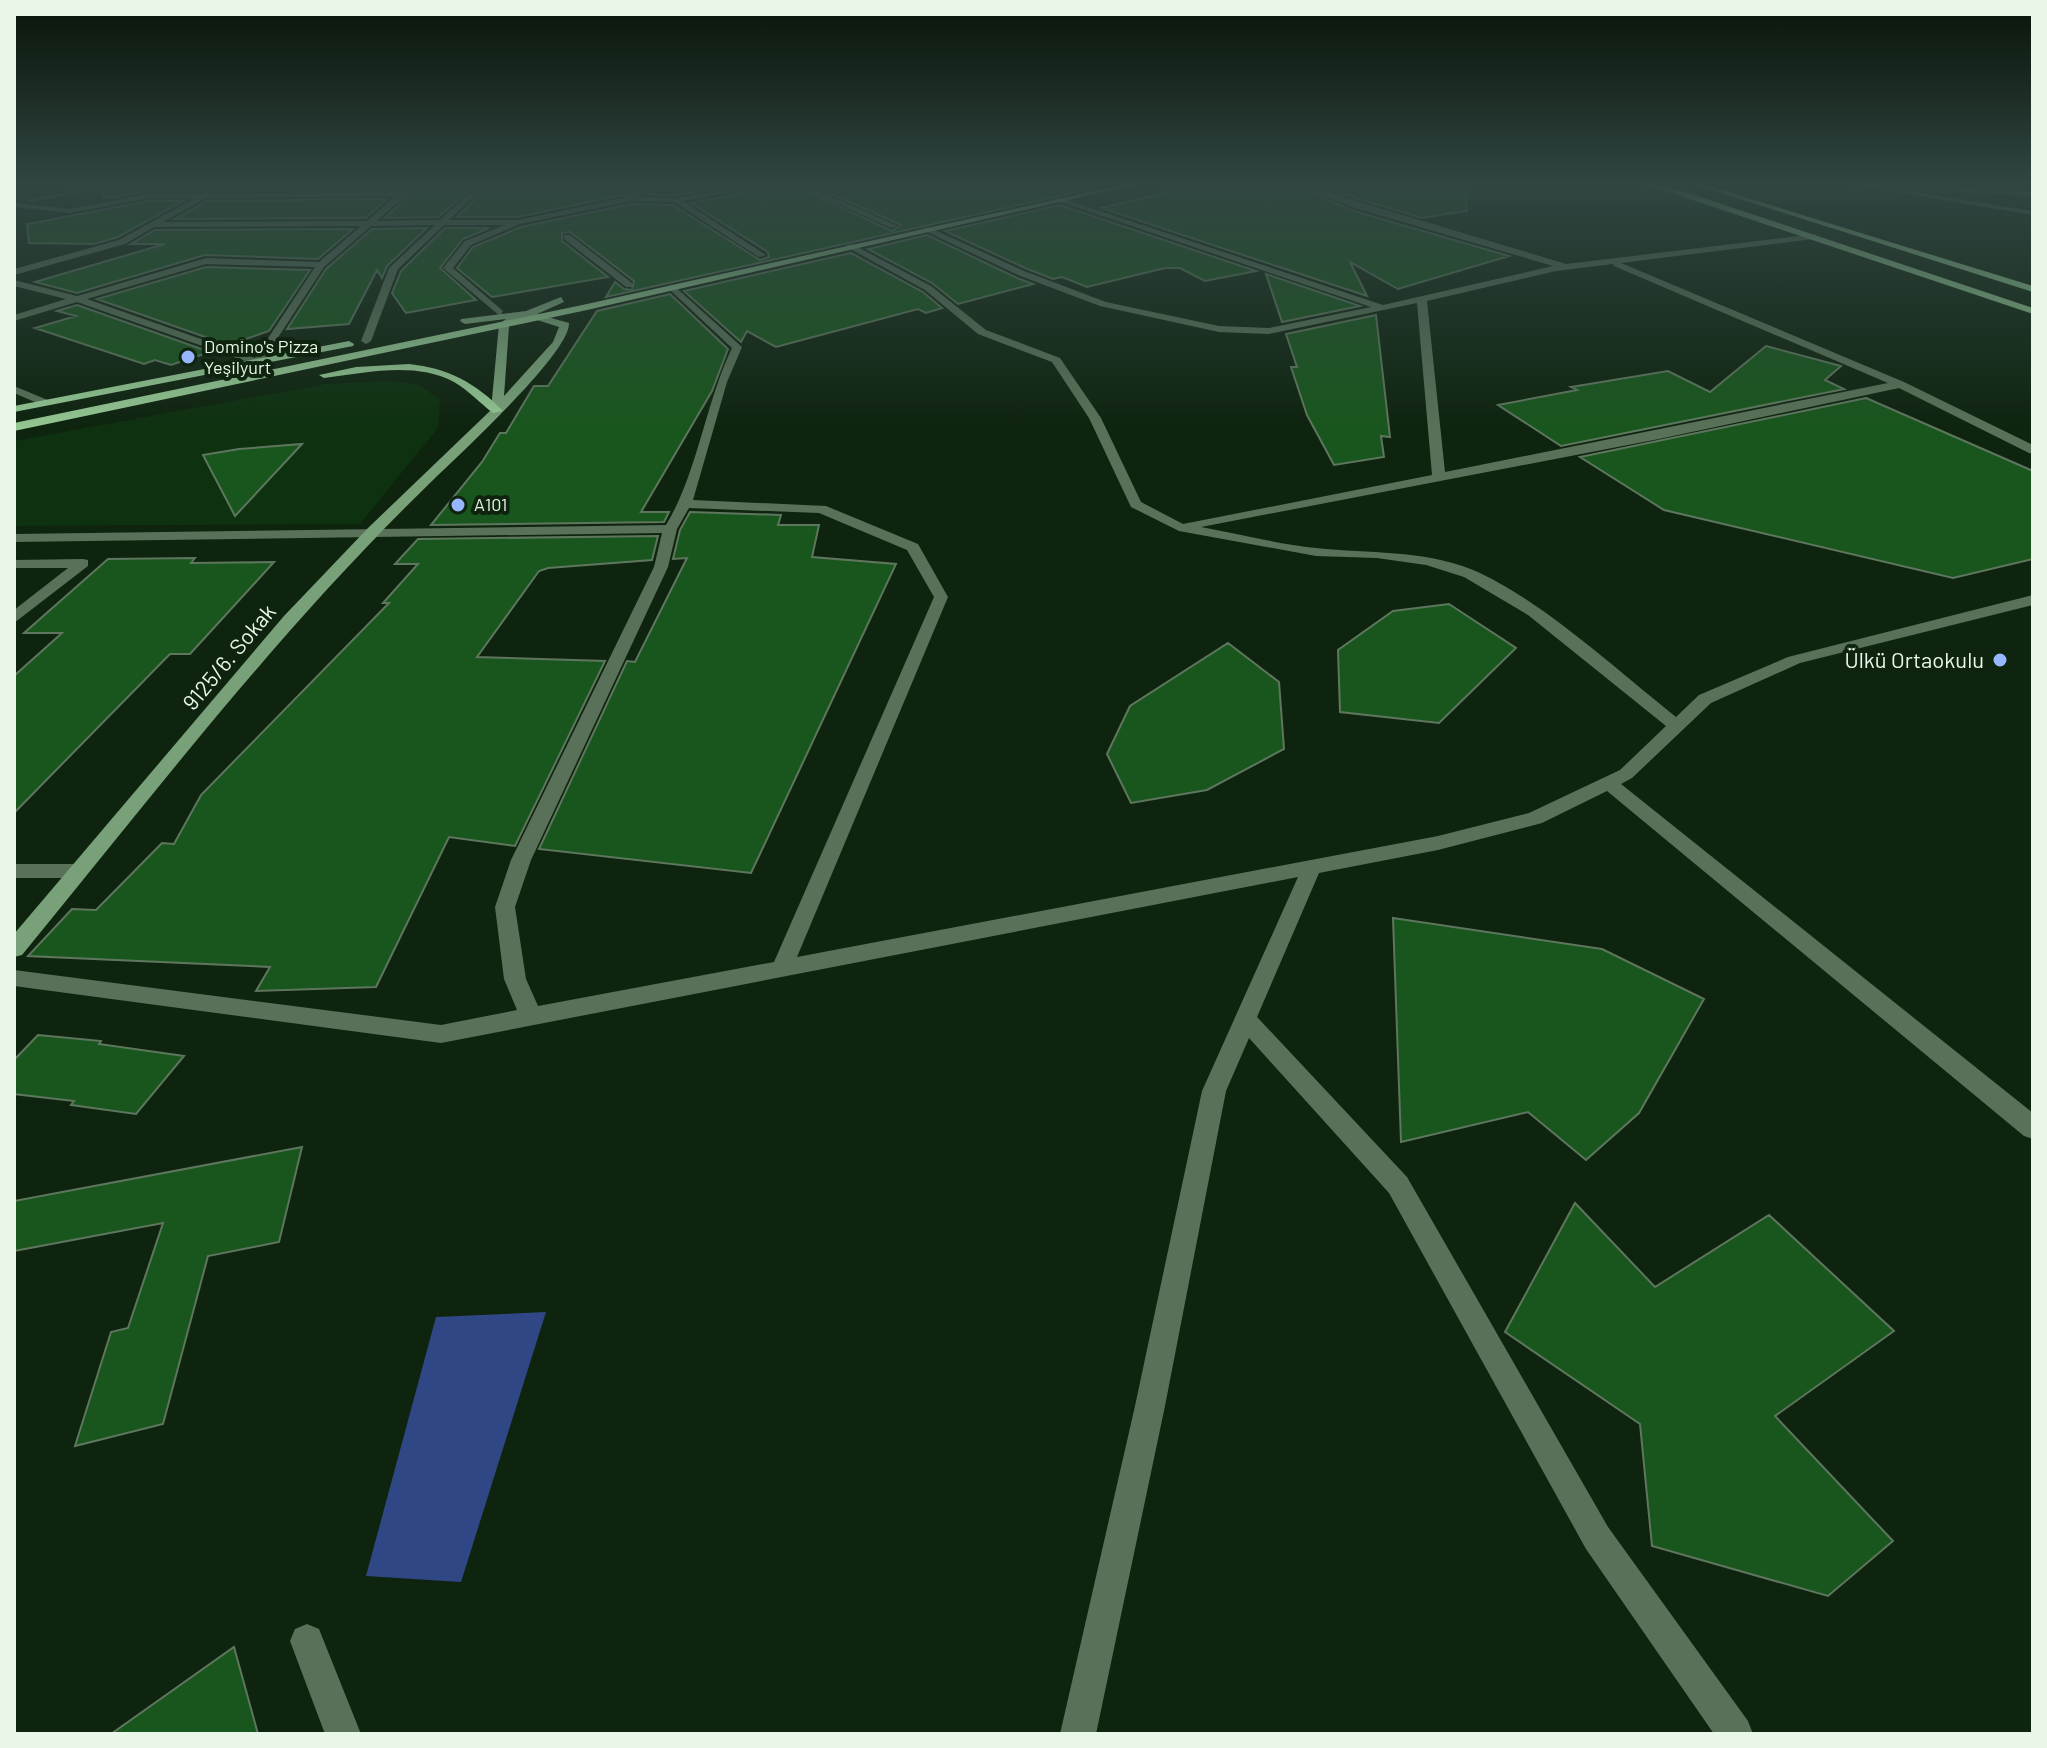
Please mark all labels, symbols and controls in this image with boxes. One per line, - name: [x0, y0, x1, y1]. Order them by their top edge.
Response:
- place label: Domino's Pizza Yeşilyurt: [204, 335, 318, 378]
- marker: Domino's Pizza Yeşilyurt: [179, 348, 197, 366]
- place label: A101: [474, 493, 507, 515]
- marker: A101: [449, 496, 467, 514]
- street label: 9125/6. Sokak: [176, 598, 280, 715]
- place label: Ülkü Ortaokulu: [1844, 646, 1984, 672]
- marker: Ülkü Ortaokulu: [1991, 651, 2009, 669]

